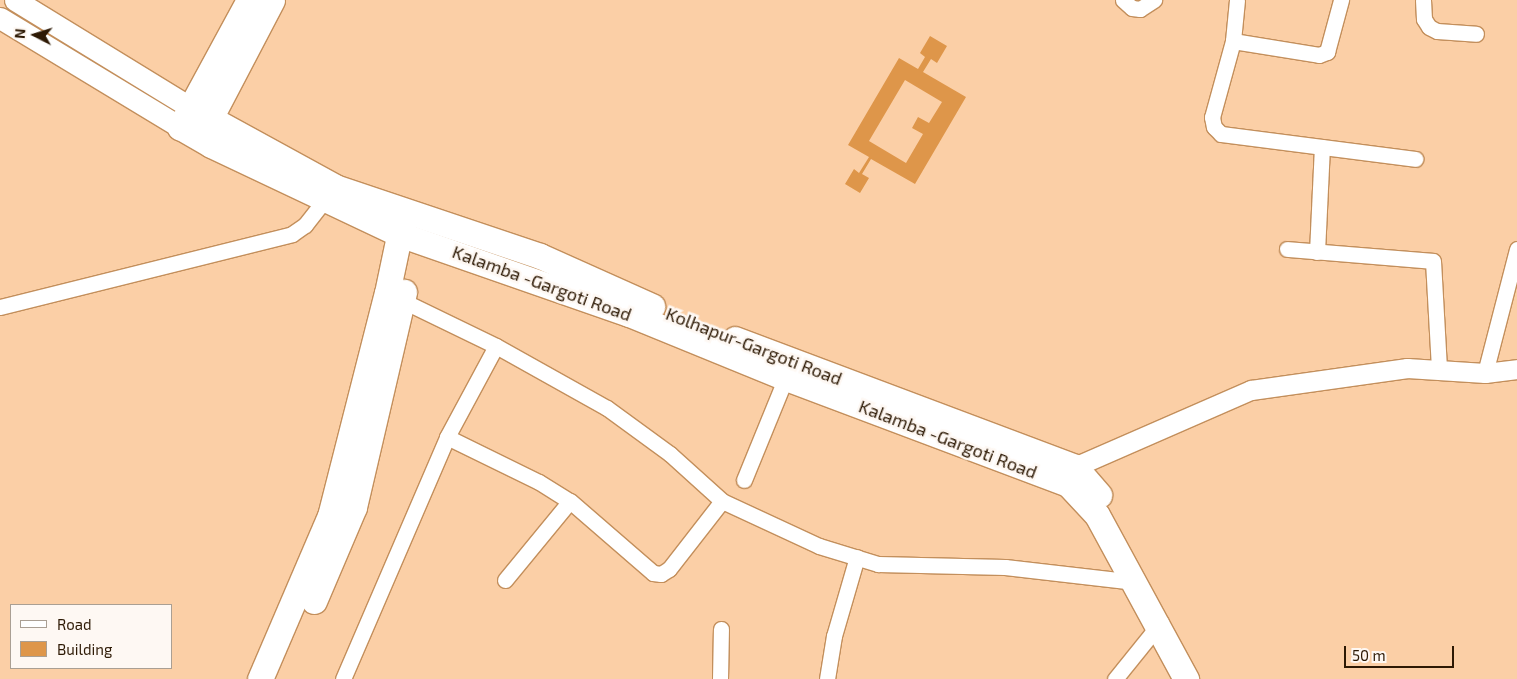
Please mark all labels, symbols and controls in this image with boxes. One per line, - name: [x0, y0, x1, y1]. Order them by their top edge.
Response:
- north arrow: [10, 10, 60, 60]
- text: N: [11, 28, 28, 39]
- street label: Kalamba -Gargoti Road: [449, 241, 635, 325]
- street label: Kolhapur-Gargoti Road: [663, 302, 845, 390]
- street label: Kalamba -Gargoti Road: [856, 395, 1040, 483]
- legend: [10, 604, 172, 669]
- text: Road: [57, 615, 92, 633]
- scale bar: [1347, 636, 1457, 668]
- text: Building: [57, 640, 112, 658]
- text: 50 m: [1352, 646, 1386, 664]

